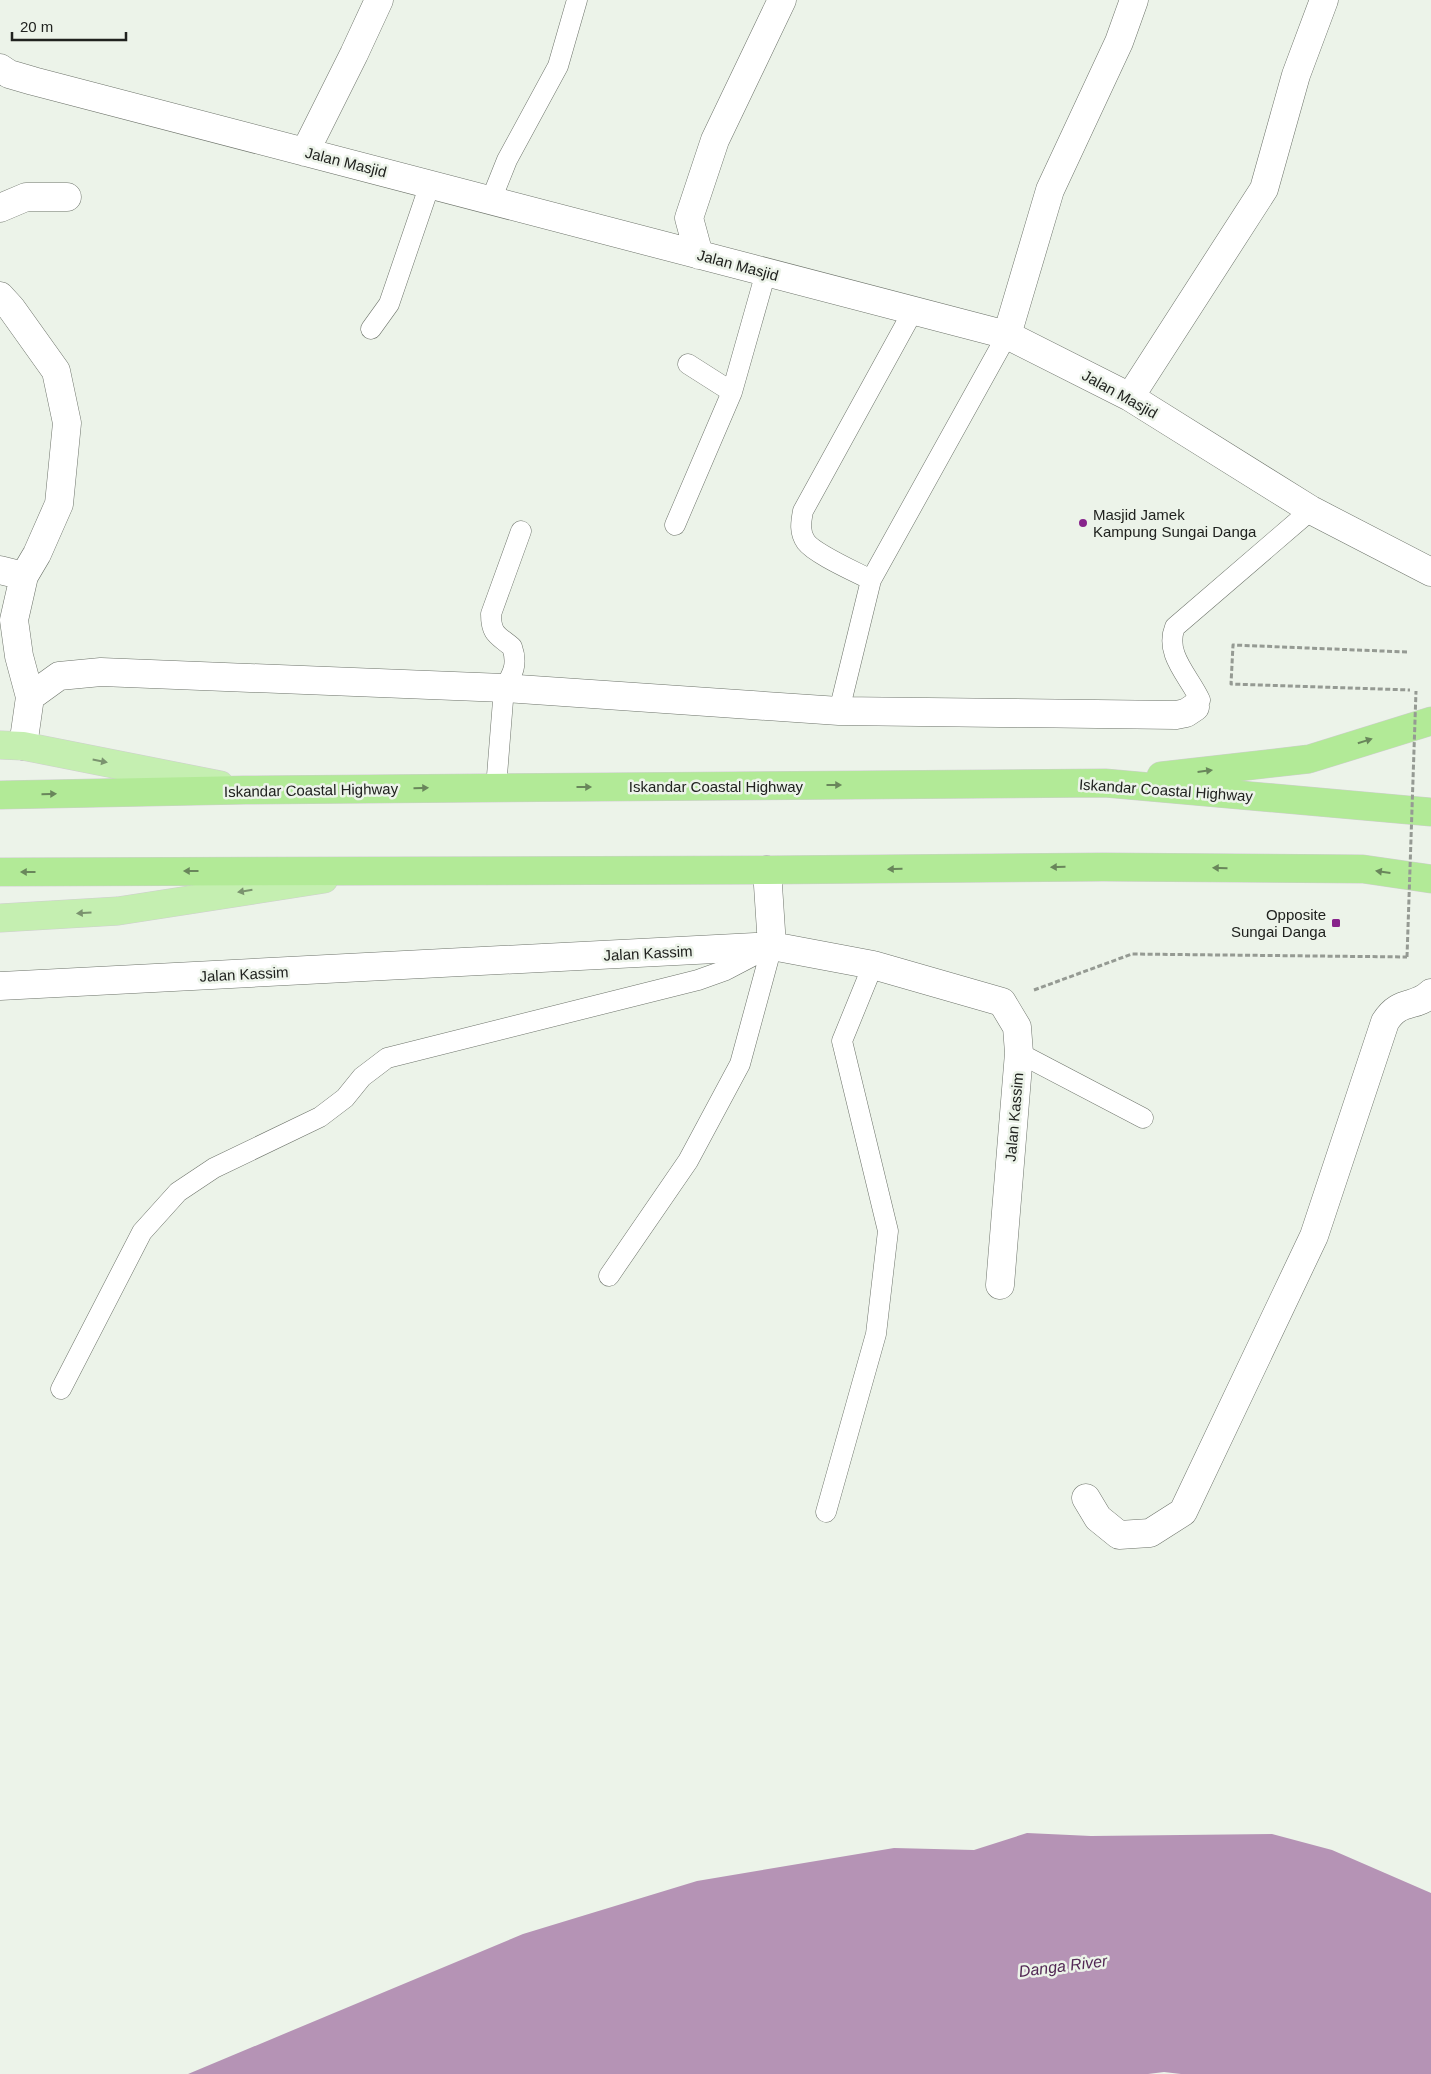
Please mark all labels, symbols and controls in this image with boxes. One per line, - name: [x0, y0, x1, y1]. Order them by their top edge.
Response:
- scale bar: [12, 10, 126, 42]
- text: 20 m: [20, 18, 53, 35]
- street label: Jalan Masjid: [303, 144, 389, 180]
- street label: Jalan Masjid: [696, 246, 780, 284]
- street label: Jalan Masjid: [1079, 366, 1161, 422]
- place label: Masjid Jamek Kampung Sungai Danga: [1093, 506, 1257, 540]
- marker: Masjid Jamek Kampung Sungai Danga: [1077, 517, 1089, 529]
- one-way arrow: [1357, 737, 1372, 745]
- one-way arrow: [92, 757, 107, 765]
- one-way arrow: [1198, 767, 1214, 775]
- street label: Iskandar Coastal Highway: [1078, 775, 1254, 805]
- street label: Iskandar Coastal Highway: [629, 778, 804, 795]
- street label: Iskandar Coastal Highway: [224, 780, 399, 800]
- one-way arrow: [826, 781, 842, 789]
- one-way arrow: [576, 783, 592, 791]
- one-way arrow: [413, 784, 429, 792]
- one-way arrow: [41, 790, 57, 798]
- one-way arrow: [1050, 863, 1066, 871]
- one-way arrow: [1212, 864, 1228, 872]
- one-way arrow: [887, 865, 903, 873]
- one-way arrow: [183, 867, 199, 875]
- one-way arrow: [20, 868, 36, 876]
- one-way arrow: [1374, 868, 1390, 876]
- one-way arrow: [237, 888, 253, 896]
- place label: Opposite Sungai Danga: [1231, 906, 1327, 940]
- one-way arrow: [76, 910, 92, 918]
- marker: Opposite Sungai Danga: [1330, 917, 1342, 929]
- street label: Jalan Kassim: [603, 942, 693, 964]
- street label: Jalan Kassim: [199, 963, 289, 985]
- street label: Jalan Kassim: [1002, 1072, 1026, 1162]
- water label: Danga River: [1018, 1952, 1109, 1980]

